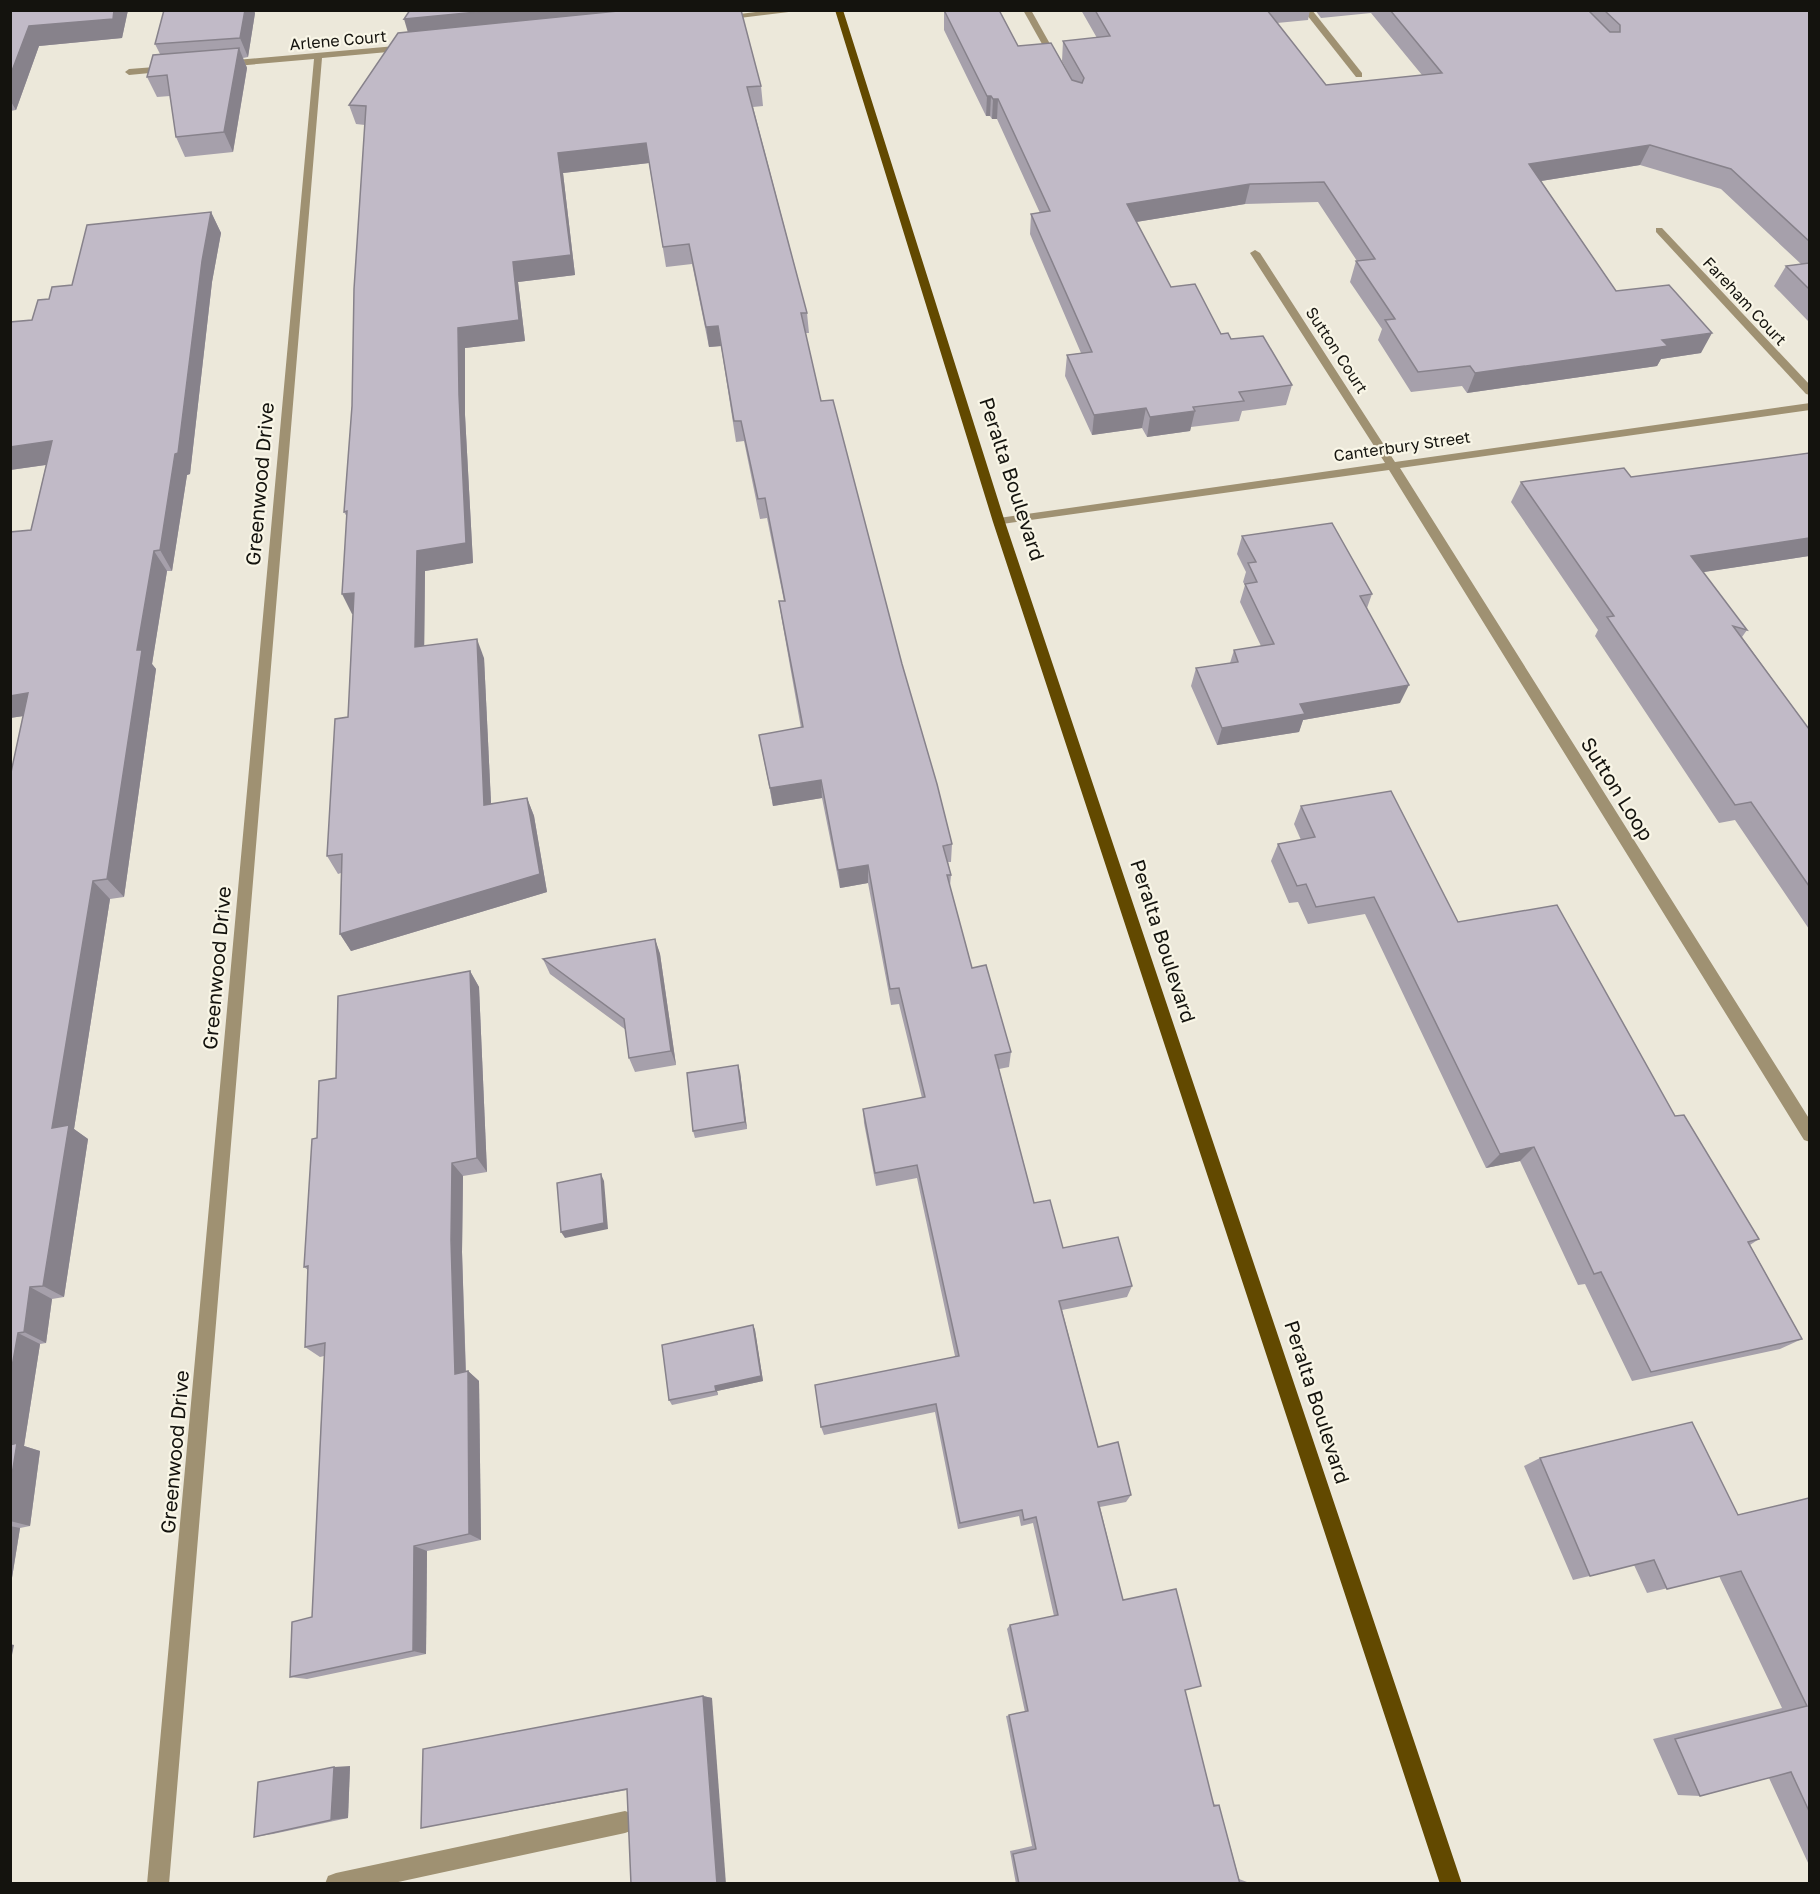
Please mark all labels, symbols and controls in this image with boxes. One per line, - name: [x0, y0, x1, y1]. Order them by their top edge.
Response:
- street label: Arlene Court: [289, 26, 387, 54]
- street label: Fareham Court: [1699, 253, 1791, 349]
- street label: Sutton Court: [1302, 303, 1372, 397]
- street label: Peralta Boulevard: [975, 394, 1051, 563]
- street label: Greenwood Drive: [240, 401, 278, 567]
- street label: Canterbury Street: [1332, 426, 1472, 466]
- street label: Sutton Loop: [1577, 732, 1659, 845]
- street label: Peralta Boulevard: [1126, 856, 1202, 1025]
- street label: Greenwood Drive: [197, 885, 235, 1051]
- street label: Peralta Boulevard: [1280, 1317, 1356, 1486]
- street label: Greenwood Drive: [155, 1369, 193, 1535]

